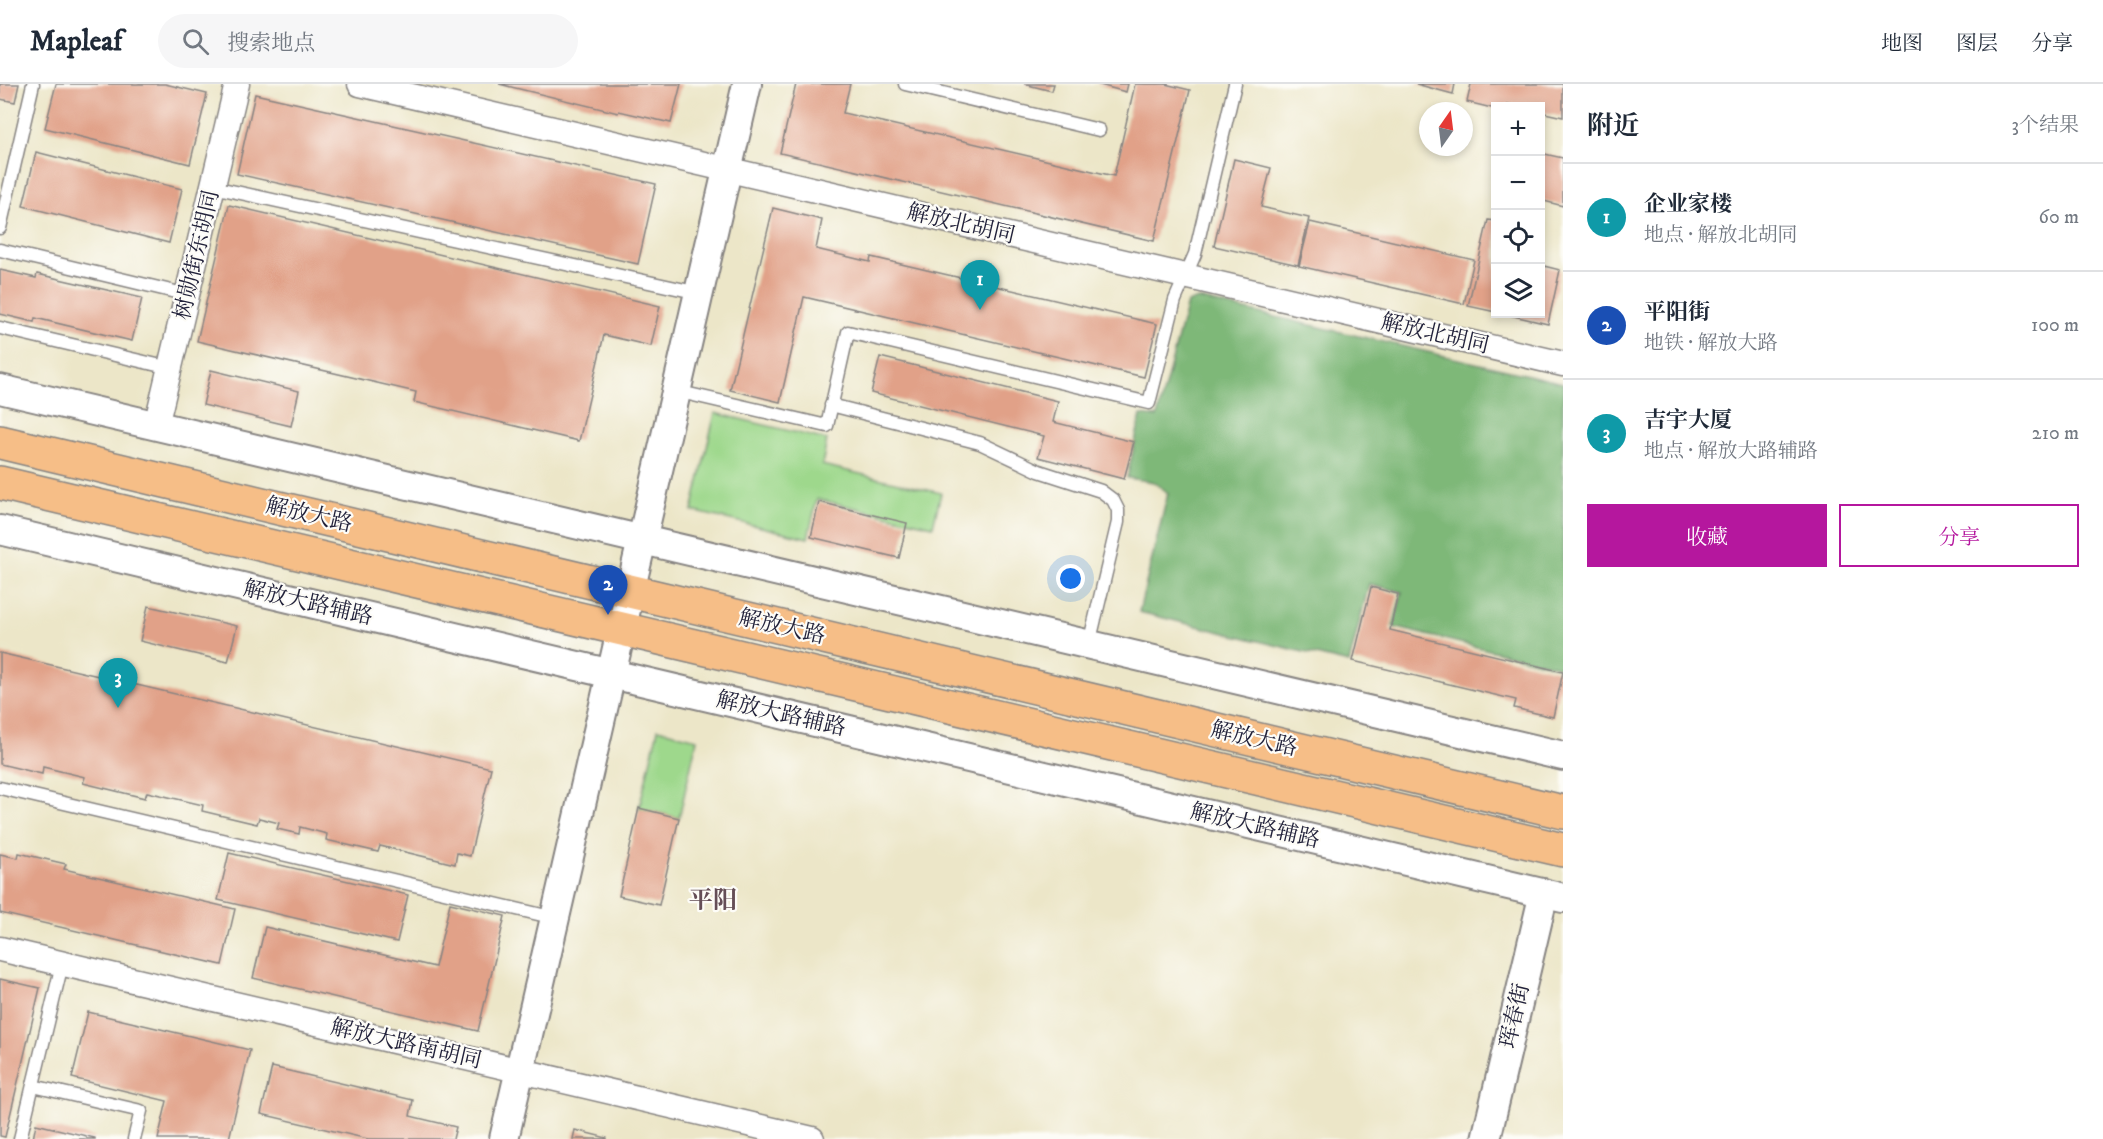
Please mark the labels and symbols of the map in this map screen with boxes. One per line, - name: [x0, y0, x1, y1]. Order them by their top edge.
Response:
- north arrow: [1419, 102, 1473, 156]
- street label: 树勋街东胡同: [169, 188, 225, 322]
- street label: 解放北胡同: [904, 198, 1018, 250]
- pin: 1: [960, 260, 1000, 310]
- street label: 解放北胡同: [1378, 308, 1492, 360]
- street label: 解放大路: [263, 492, 355, 538]
- your location: [1056, 564, 1085, 593]
- pin: 2: [588, 566, 628, 615]
- street label: 解放大路辅路: [241, 575, 375, 631]
- street label: 解放大路: [736, 604, 828, 650]
- pin: 3: [98, 658, 138, 708]
- street label: 解放大路辅路: [714, 686, 848, 742]
- street label: 解放大路: [1208, 716, 1300, 762]
- street label: 解放大路辅路: [1188, 798, 1322, 854]
- district label: 平阳: [689, 886, 737, 916]
- street label: 珲春街: [1494, 981, 1536, 1051]
- street label: 解放大路南胡同: [328, 1014, 484, 1074]

